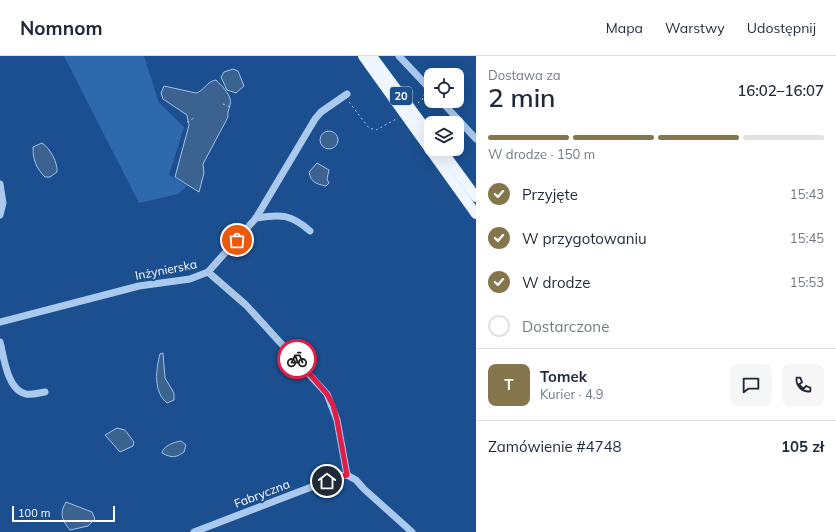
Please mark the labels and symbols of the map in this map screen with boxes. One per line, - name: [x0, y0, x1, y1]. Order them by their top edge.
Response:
- road number: 20: [390, 87, 412, 105]
- pin: [220, 223, 254, 257]
- street label: Inżynierska: [134, 256, 198, 283]
- courier: [277, 339, 317, 379]
- pin: [310, 464, 344, 498]
- street label: Fabryczna: [232, 476, 292, 511]
- scale bar: [12, 504, 115, 523]

